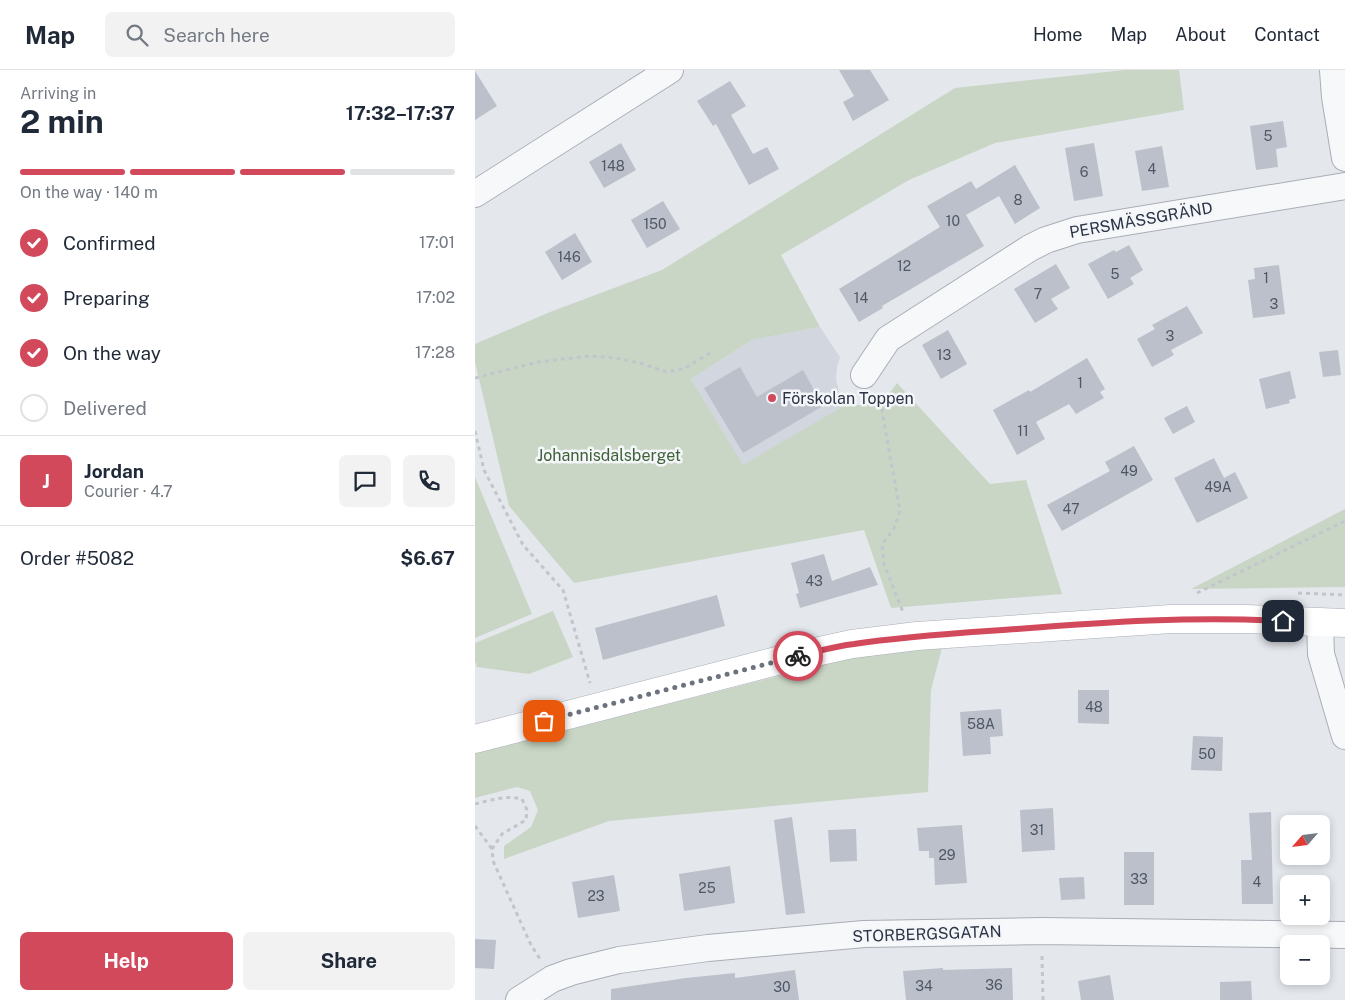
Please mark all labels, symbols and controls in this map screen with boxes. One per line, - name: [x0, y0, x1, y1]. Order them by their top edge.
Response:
- search box: [105, 12, 455, 57]
- text: Map: [25, 21, 75, 49]
- icon: search: [123, 21, 151, 49]
- text: Search here: [163, 24, 270, 46]
- text: Home: [1033, 24, 1083, 45]
- text: Map: [1111, 24, 1147, 45]
- text: About: [1175, 24, 1226, 45]
- text: Contact: [1254, 24, 1320, 45]
- text: Arriving in: [20, 84, 96, 103]
- text: 17:32–17:37: [346, 102, 455, 124]
- text: 2 min: [20, 103, 104, 140]
- house number: 5: [1264, 128, 1273, 144]
- house number: 148: [601, 158, 625, 174]
- house number: 4: [1148, 161, 1157, 177]
- house number: 6: [1080, 164, 1089, 180]
- text: On the way · 140 m: [20, 183, 158, 202]
- house number: 8: [1013, 192, 1023, 208]
- street label: PERSMÄSSGRÄND: [1068, 197, 1214, 242]
- house number: 10: [946, 213, 960, 229]
- house number: 150: [643, 216, 667, 232]
- icon: check: [20, 229, 48, 257]
- text: Confirmed: [63, 232, 156, 254]
- text: 17:01: [419, 233, 455, 252]
- house number: 146: [557, 249, 581, 265]
- house number: 12: [897, 258, 911, 274]
- house number: 5: [1111, 266, 1120, 282]
- house number: 1: [1263, 270, 1269, 286]
- icon: check: [20, 284, 48, 312]
- house number: 7: [1034, 286, 1042, 302]
- text: Preparing: [63, 287, 150, 309]
- text: 17:02: [416, 288, 455, 307]
- house number: 14: [854, 290, 868, 306]
- house number: 3: [1270, 296, 1279, 312]
- house number: 3: [1166, 328, 1175, 344]
- icon: check: [20, 339, 48, 367]
- text: On the way: [63, 342, 161, 364]
- text: 17:28: [415, 343, 455, 362]
- house number: 13: [937, 347, 951, 363]
- house number: 1: [1077, 375, 1083, 391]
- place label: Förskolan Toppen: [782, 389, 914, 408]
- marker: Förskolan Toppen: [766, 392, 778, 404]
- text: Delivered: [63, 397, 147, 419]
- house number: 11: [1017, 423, 1029, 439]
- park label: Johannisdalsberget: [537, 446, 681, 465]
- button: chat: [339, 455, 391, 507]
- button: phone: [403, 455, 455, 507]
- text: Jordan: [84, 460, 144, 482]
- house number: 49: [1120, 463, 1138, 479]
- text: J: [42, 470, 50, 492]
- house number: 49A: [1204, 479, 1232, 495]
- text: Courier · 4.7: [84, 482, 173, 501]
- house number: 47: [1062, 501, 1080, 517]
- text: Order #5082: [20, 547, 134, 569]
- text: $6.67: [400, 547, 455, 569]
- house number: 43: [805, 573, 823, 589]
- pin: [1262, 600, 1304, 642]
- icon: home: [1269, 607, 1297, 635]
- courier: [773, 631, 823, 681]
- icon: bike: [784, 642, 812, 670]
- house number: 48: [1085, 699, 1103, 715]
- pin: [523, 700, 565, 742]
- icon: bag: [530, 707, 558, 735]
- house number: 58A: [967, 716, 995, 732]
- house number: 50: [1198, 746, 1216, 762]
- north arrow: [1280, 815, 1330, 865]
- map controls: [1280, 815, 1330, 985]
- house number: 31: [1030, 822, 1044, 838]
- house number: 29: [938, 847, 956, 863]
- house number: 33: [1130, 871, 1148, 887]
- house number: 4: [1253, 874, 1262, 890]
- button: +: [1280, 875, 1330, 925]
- house number: 25: [698, 880, 716, 896]
- house number: 23: [587, 888, 605, 904]
- street label: STORBERGSGATAN: [852, 922, 1002, 946]
- button: Help: [20, 932, 233, 990]
- button: Share: [243, 932, 455, 990]
- button: −: [1280, 935, 1330, 985]
- house number: 36: [985, 977, 1003, 993]
- house number: 34: [915, 978, 933, 994]
- house number: 30: [773, 979, 791, 995]

